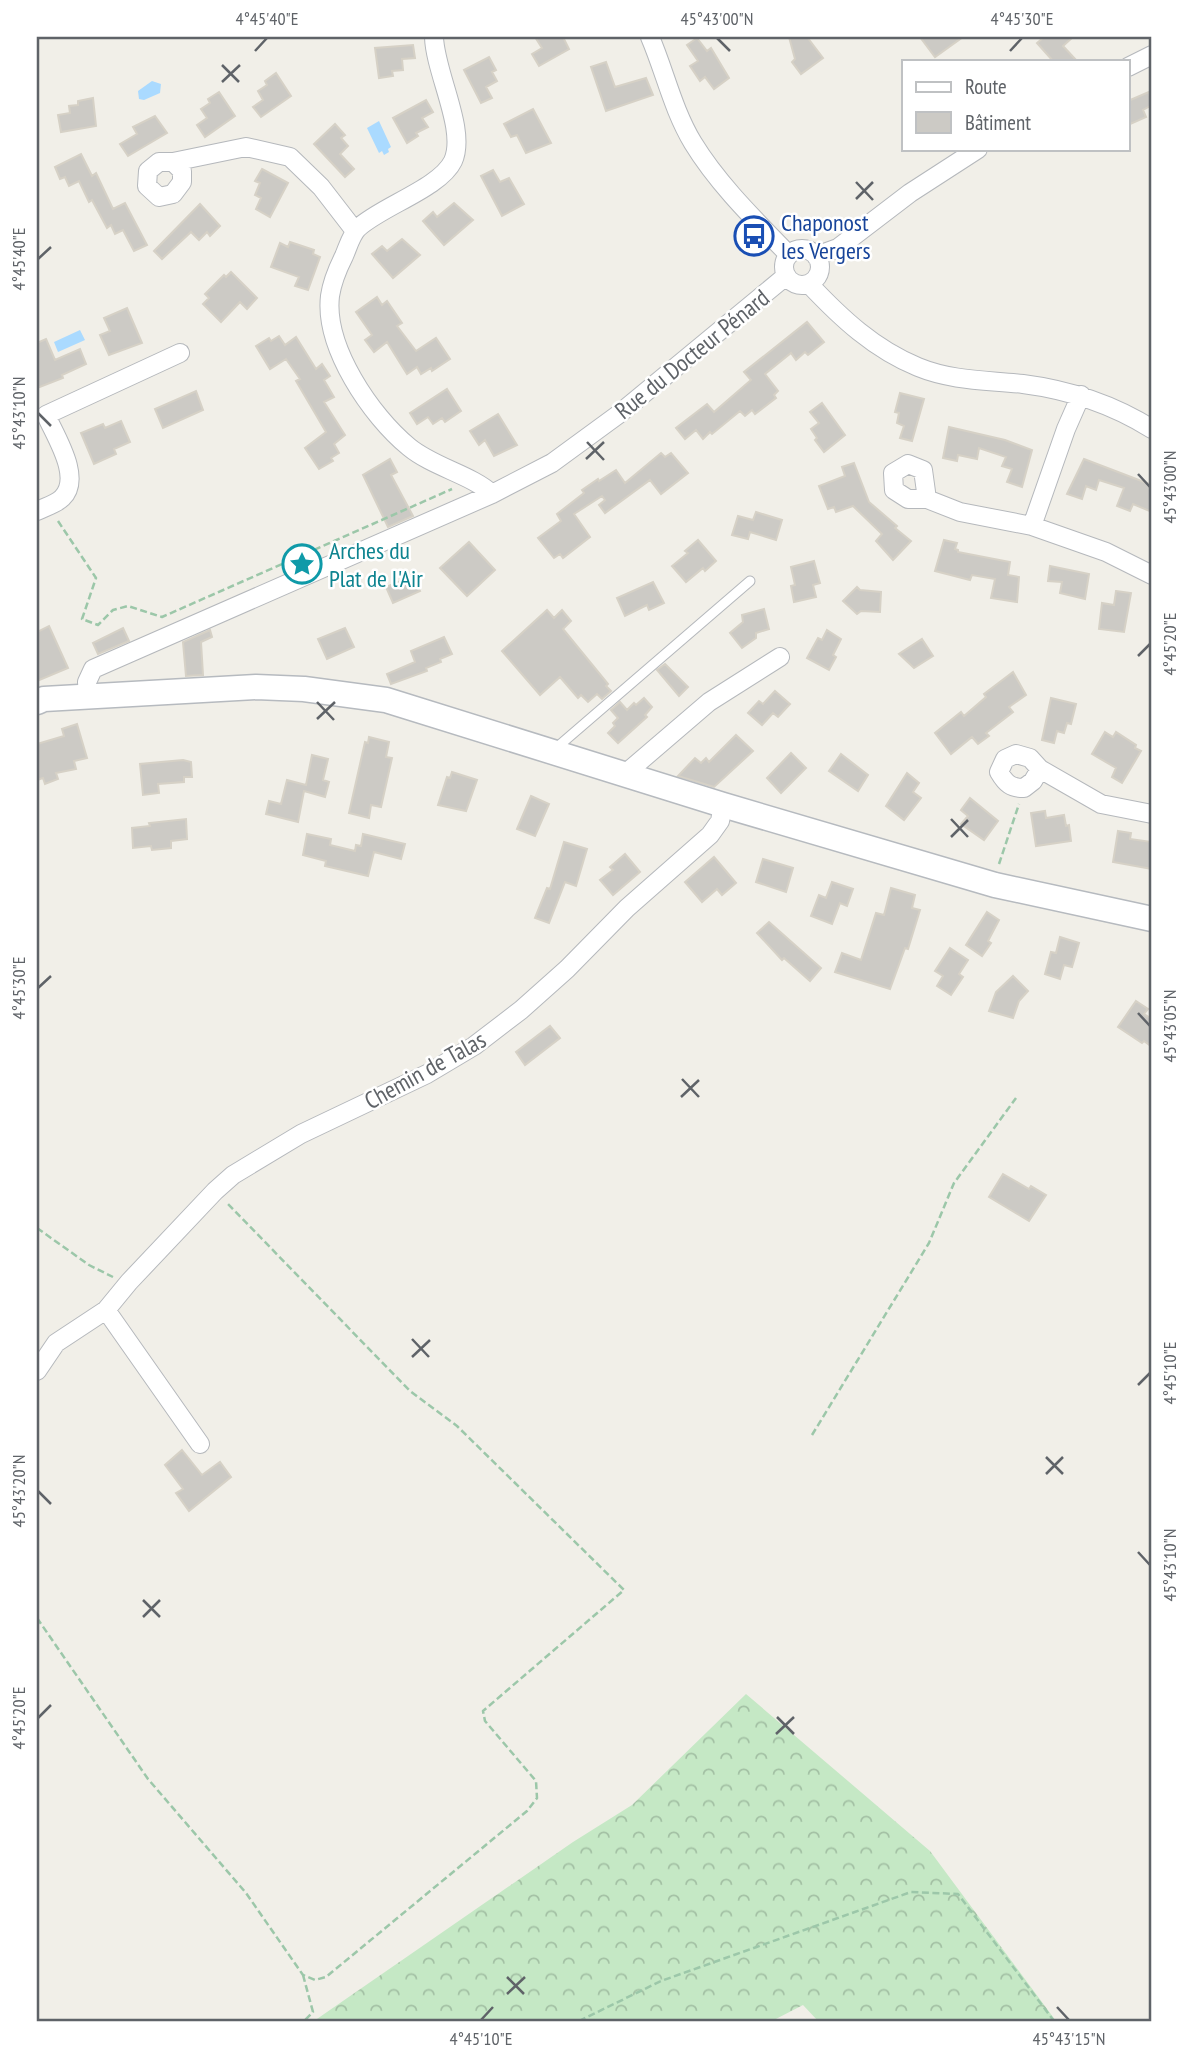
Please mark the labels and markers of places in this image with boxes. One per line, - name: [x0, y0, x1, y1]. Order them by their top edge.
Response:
- place label: Chaponost les Vergers: [781, 207, 871, 266]
- bus stop icon: Chaponost les Vergers: [733, 215, 775, 257]
- place label: Arches du Plat de l'Air: [329, 535, 423, 594]
- place icon: Arches du Plat de l'Air: [281, 543, 323, 585]

